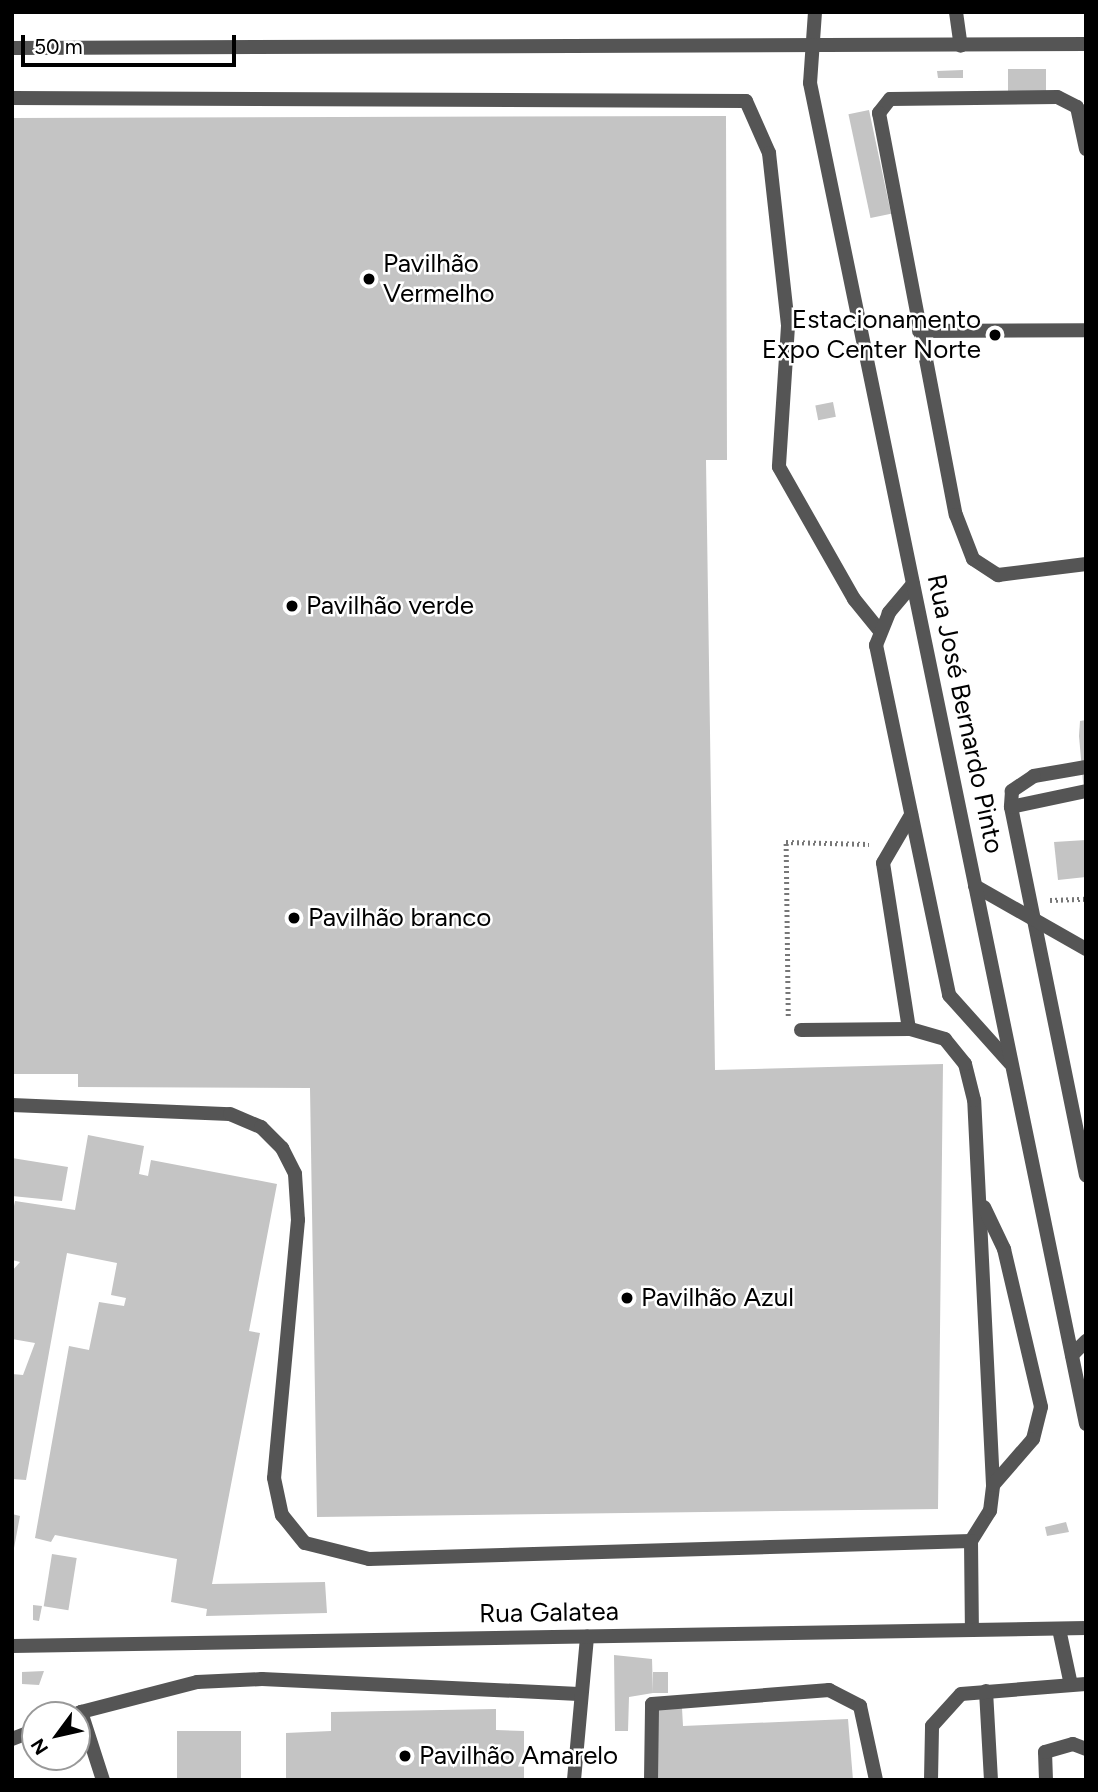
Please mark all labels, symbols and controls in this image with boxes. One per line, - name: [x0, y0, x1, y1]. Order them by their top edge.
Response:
- scale bar: [24, 21, 240, 65]
- text: 50 m: [34, 34, 83, 59]
- place label: Pavilhão Vermelho: [383, 248, 495, 310]
- marker: Pavilhão Vermelho: [361, 271, 377, 287]
- place label: Estacionamento Expo Center Norte: [762, 304, 981, 366]
- marker: Estacionamento Expo Center Norte: [987, 327, 1003, 343]
- street label: Rua José Bernardo Pinto: [920, 572, 1010, 856]
- place label: Pavilhão verde: [306, 590, 474, 622]
- marker: Pavilhão verde: [284, 598, 300, 614]
- place label: Pavilhão branco: [308, 902, 491, 934]
- marker: Pavilhão branco: [286, 910, 302, 926]
- place label: Pavilhão Azul: [641, 1282, 794, 1314]
- marker: Pavilhão Azul: [619, 1290, 635, 1306]
- street label: Rua Galatea: [479, 1596, 619, 1630]
- north arrow: [21, 1701, 91, 1771]
- text: N: [26, 1734, 53, 1759]
- place label: Pavilhão Amarelo: [419, 1740, 618, 1772]
- marker: Pavilhão Amarelo: [397, 1748, 413, 1764]

